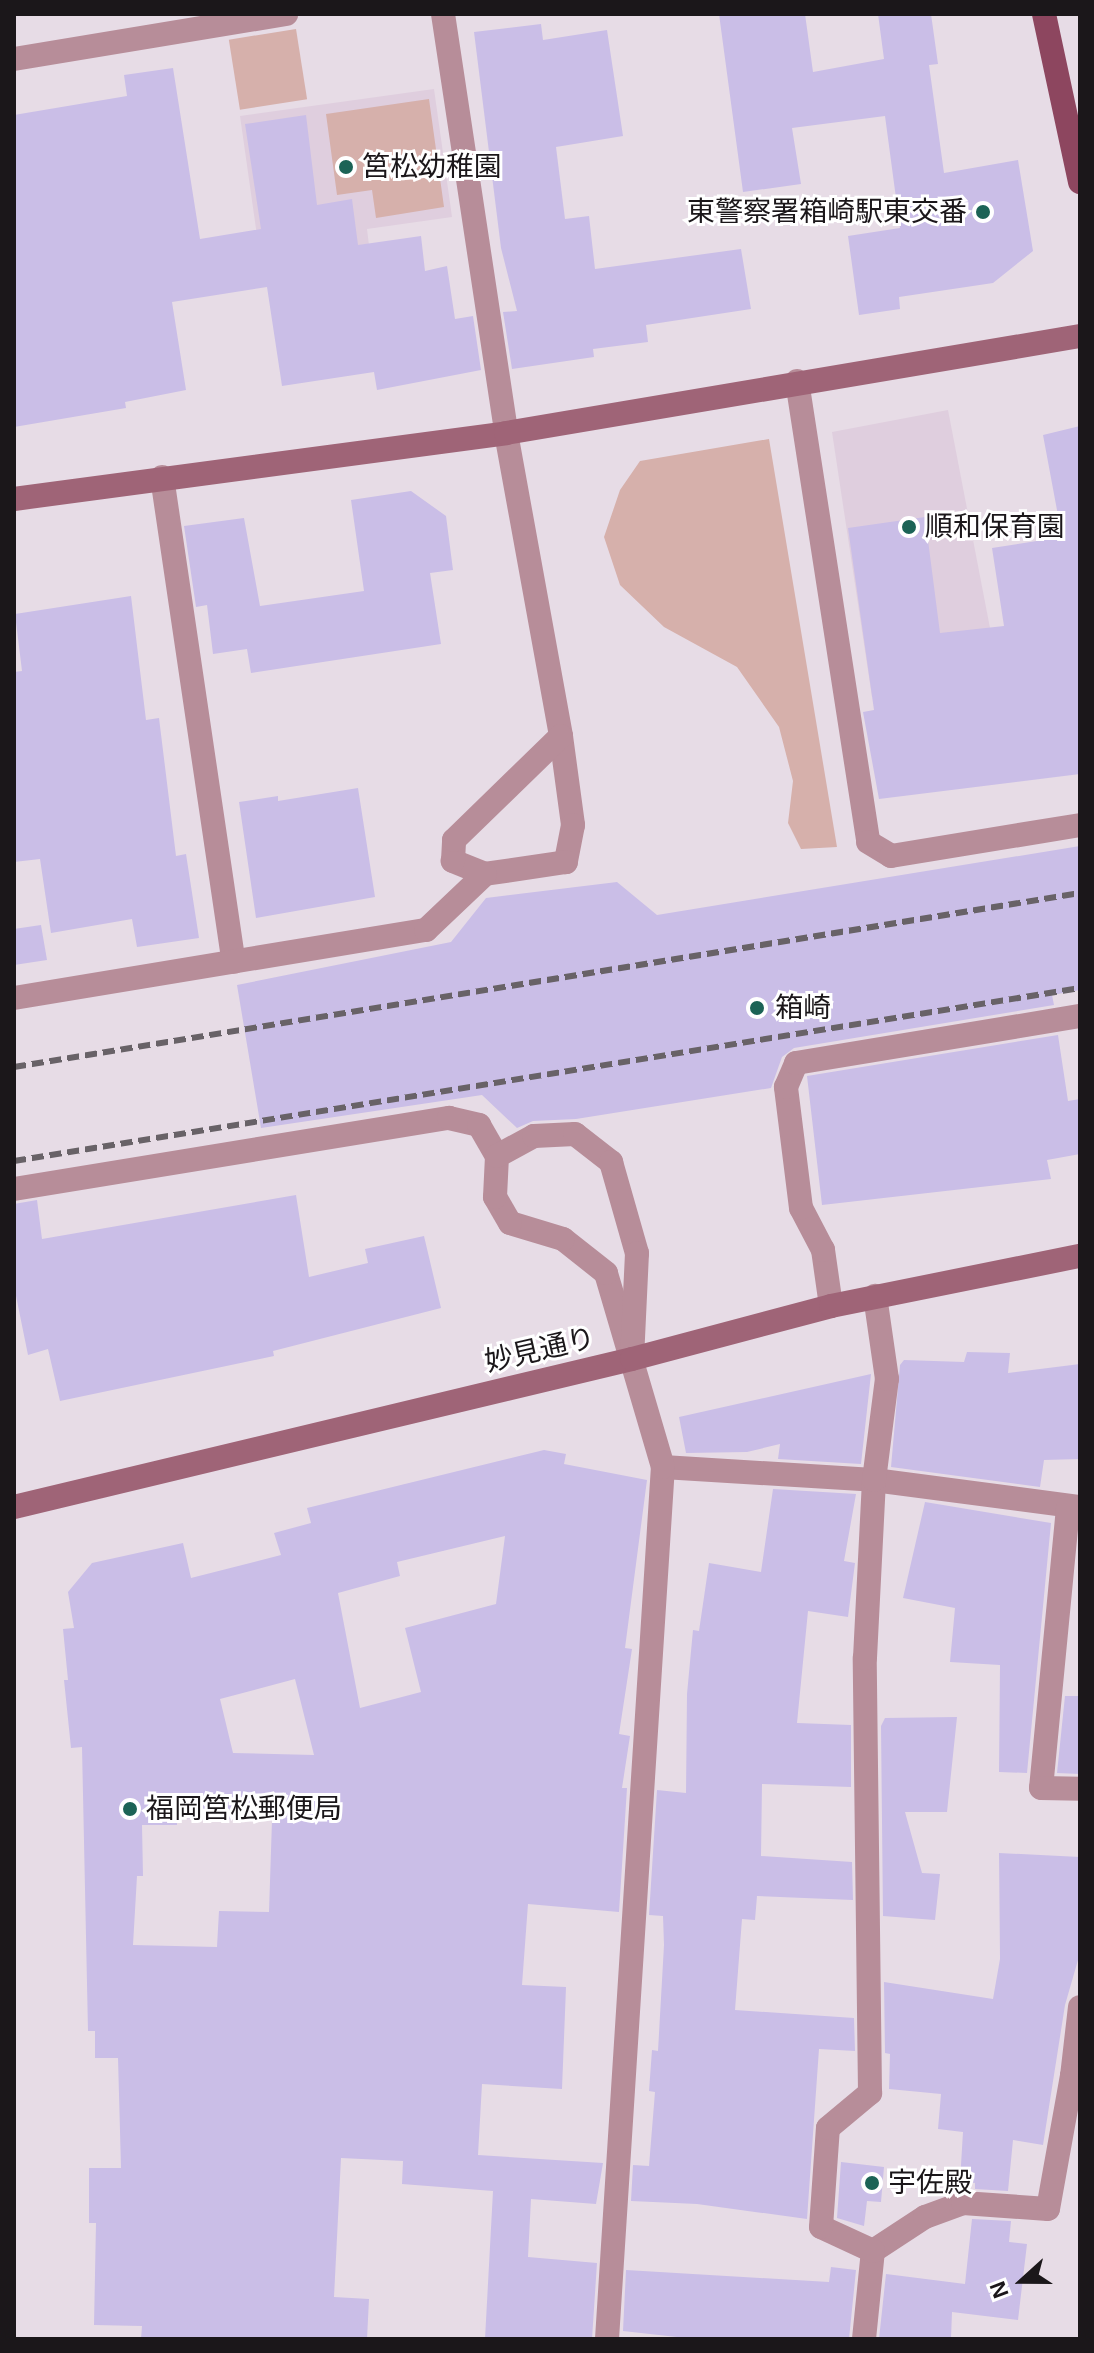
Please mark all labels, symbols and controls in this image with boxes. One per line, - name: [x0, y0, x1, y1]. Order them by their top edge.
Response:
- place label: 筥松幼稚園: [362, 150, 502, 184]
- marker: 筥松幼稚園: [337, 158, 355, 176]
- place label: 東警察署箱崎駅東交番: [687, 195, 967, 229]
- marker: 東警察署箱崎駅東交番: [974, 203, 992, 221]
- place label: 順和保育園: [925, 510, 1065, 544]
- marker: 順和保育園: [900, 518, 918, 536]
- place label: 箱崎: [775, 991, 831, 1025]
- marker: 箱崎: [746, 997, 768, 1019]
- street label: 妙見通り: [482, 1321, 598, 1379]
- place label: 福岡筥松郵便局: [146, 1792, 342, 1826]
- marker: 福岡筥松郵便局: [121, 1800, 139, 1818]
- place label: 宇佐殿: [888, 2166, 972, 2200]
- marker: 宇佐殿: [863, 2174, 881, 2192]
- north arrow: [982, 2241, 1062, 2321]
- text: N: [985, 2278, 1014, 2302]

